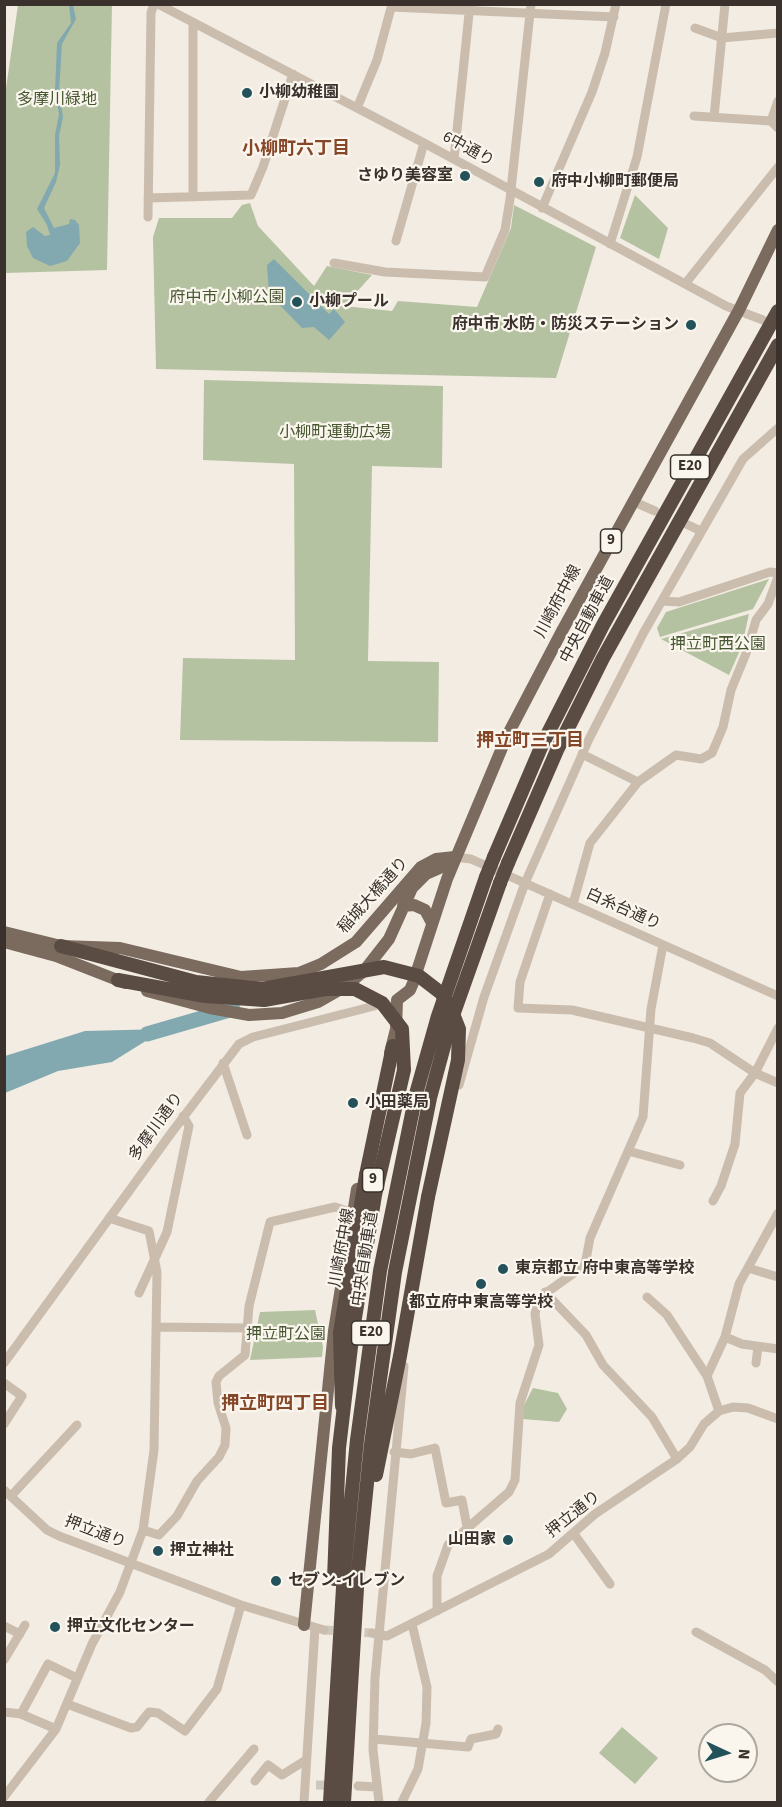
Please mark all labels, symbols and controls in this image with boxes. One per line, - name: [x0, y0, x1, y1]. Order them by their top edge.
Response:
- place label: 小柳幼稚園: [259, 83, 339, 103]
- marker: 小柳幼稚園: [240, 86, 254, 100]
- park label: 多摩川緑地: [17, 90, 97, 110]
- street label: 6中通り: [439, 128, 497, 172]
- district label: 小柳町六丁目: [242, 139, 350, 161]
- place label: さゆり美容室: [357, 166, 453, 186]
- marker: さゆり美容室: [458, 169, 472, 183]
- place label: 府中小柳町郵便局: [551, 172, 679, 192]
- marker: 府中小柳町郵便局: [532, 175, 546, 189]
- park label: 府中市 小柳公園: [169, 288, 285, 308]
- place label: 小柳プール: [309, 292, 389, 312]
- marker: 小柳プール: [290, 295, 304, 309]
- place label: 府中市 水防・防災ステーション: [452, 315, 679, 335]
- marker: 府中市 水防・防災ステーション: [684, 318, 698, 332]
- park label: 小柳町運動広場: [279, 423, 391, 443]
- road number: E20: [670, 455, 710, 479]
- road number: 9: [600, 529, 622, 553]
- street label: 川崎府中線: [532, 562, 586, 642]
- street label: 中央自動車道: [557, 573, 619, 667]
- park label: 押立町西公園: [670, 635, 766, 655]
- district label: 押立町三丁目: [476, 731, 584, 753]
- street label: 稲城大橋通り: [335, 854, 413, 938]
- street label: 白糸台通り: [583, 885, 663, 935]
- street label: 多摩川通り: [126, 1089, 188, 1165]
- place label: 小田薬局: [365, 1093, 429, 1113]
- marker: 小田薬局: [346, 1096, 360, 1110]
- road number: 9: [362, 1168, 384, 1192]
- street label: 川崎府中線: [327, 1207, 359, 1289]
- street label: 中央自動車道: [349, 1210, 383, 1308]
- place label: 東京都立 府中東高等学校: [515, 1259, 694, 1279]
- marker: 東京都立 府中東高等学校: [496, 1262, 510, 1276]
- marker: 都立府中東高等学校: [474, 1277, 488, 1291]
- place label: 都立府中東高等学校: [409, 1293, 553, 1313]
- road number: E20: [352, 1321, 391, 1345]
- park label: 押立町公園: [246, 1325, 326, 1345]
- district label: 押立町四丁目: [221, 1394, 329, 1416]
- street label: 押立通り: [543, 1487, 605, 1543]
- street label: 押立通り: [62, 1513, 128, 1553]
- place label: 山田家: [448, 1530, 496, 1550]
- marker: 山田家: [501, 1533, 515, 1547]
- place label: 押立神社: [170, 1541, 234, 1561]
- marker: 押立神社: [151, 1544, 165, 1558]
- place label: セブン-イレブン: [288, 1571, 405, 1591]
- marker: セブン-イレブン: [269, 1574, 283, 1588]
- place label: 押立文化センター: [67, 1617, 195, 1637]
- marker: 押立文化センター: [48, 1620, 62, 1634]
- north arrow: [698, 1723, 758, 1783]
- text: N: [733, 1748, 755, 1760]

